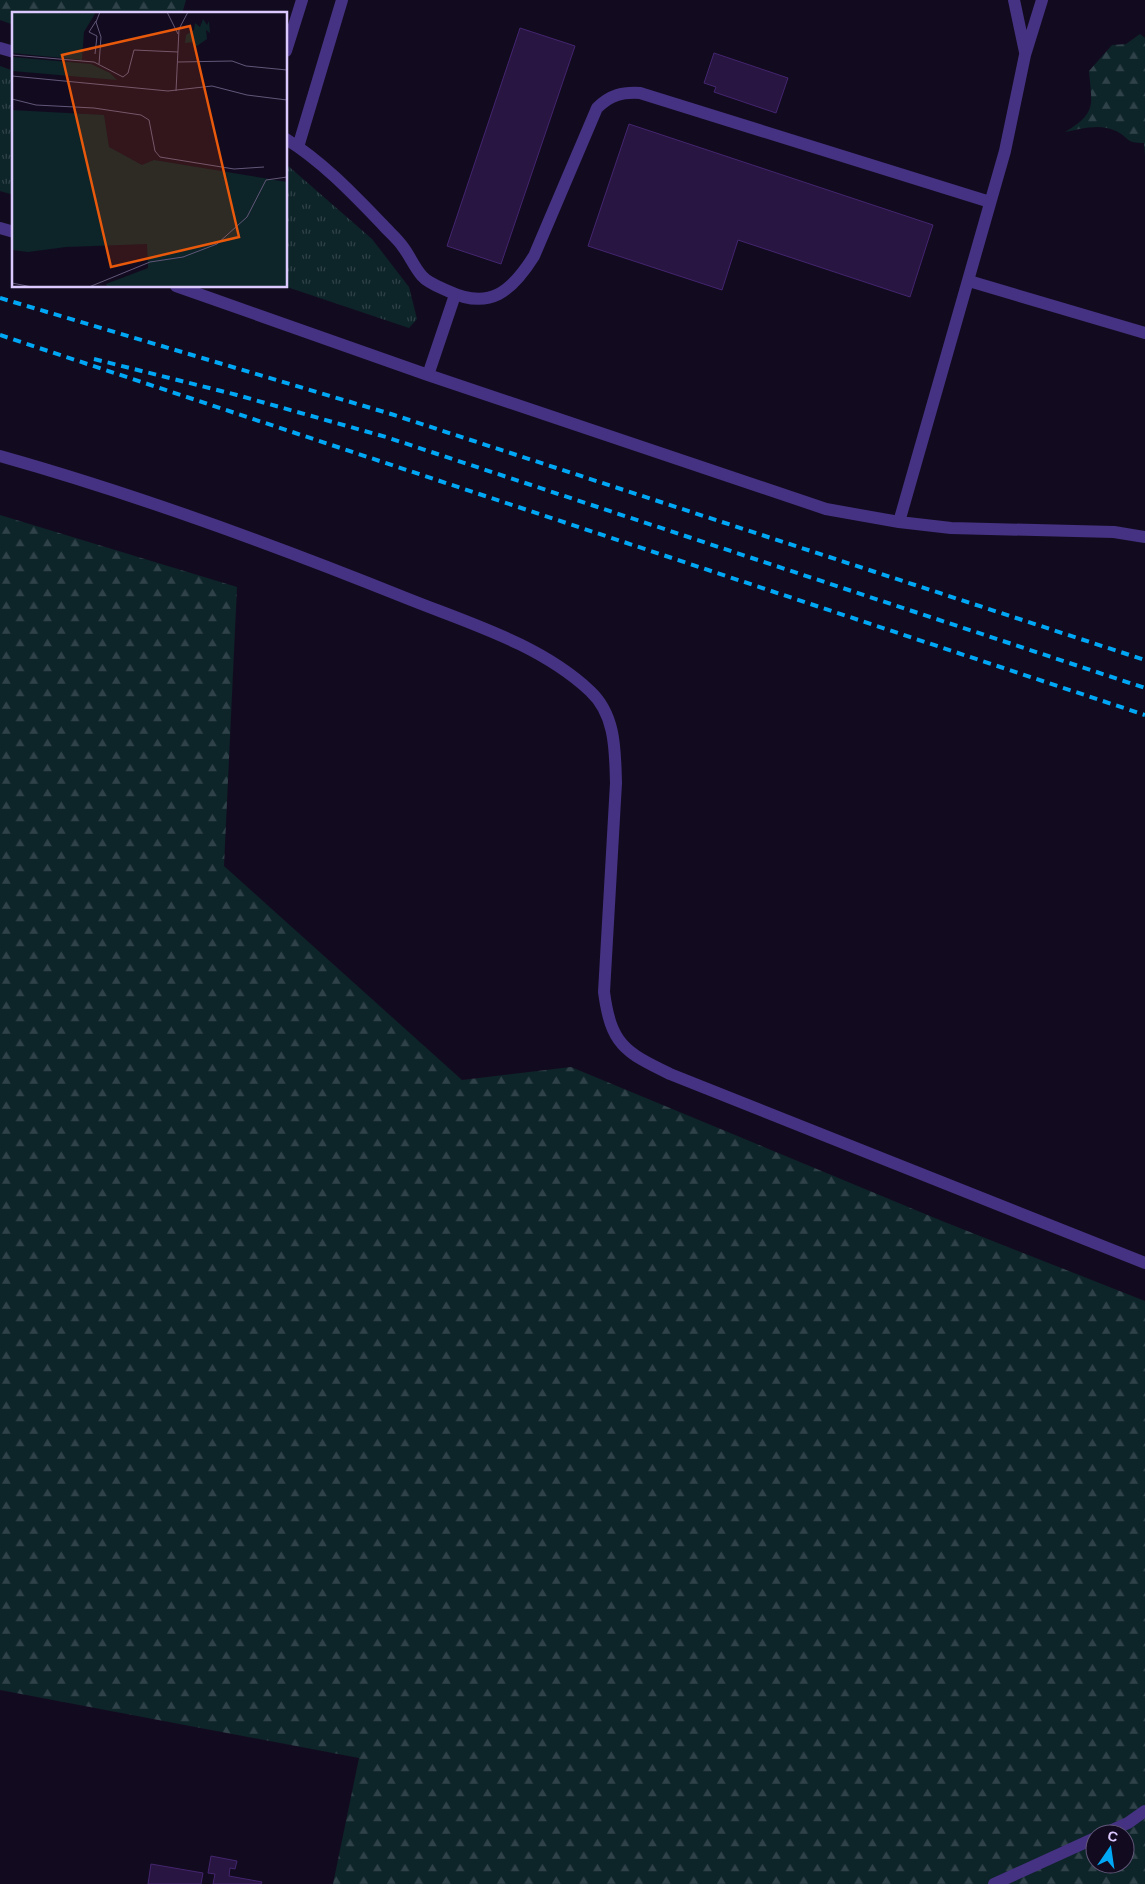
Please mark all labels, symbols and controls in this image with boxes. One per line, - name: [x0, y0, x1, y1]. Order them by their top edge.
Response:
- inset map: [12, 12, 288, 288]
- north arrow: [1085, 1824, 1135, 1874]
- text: С: [1106, 1827, 1120, 1845]

